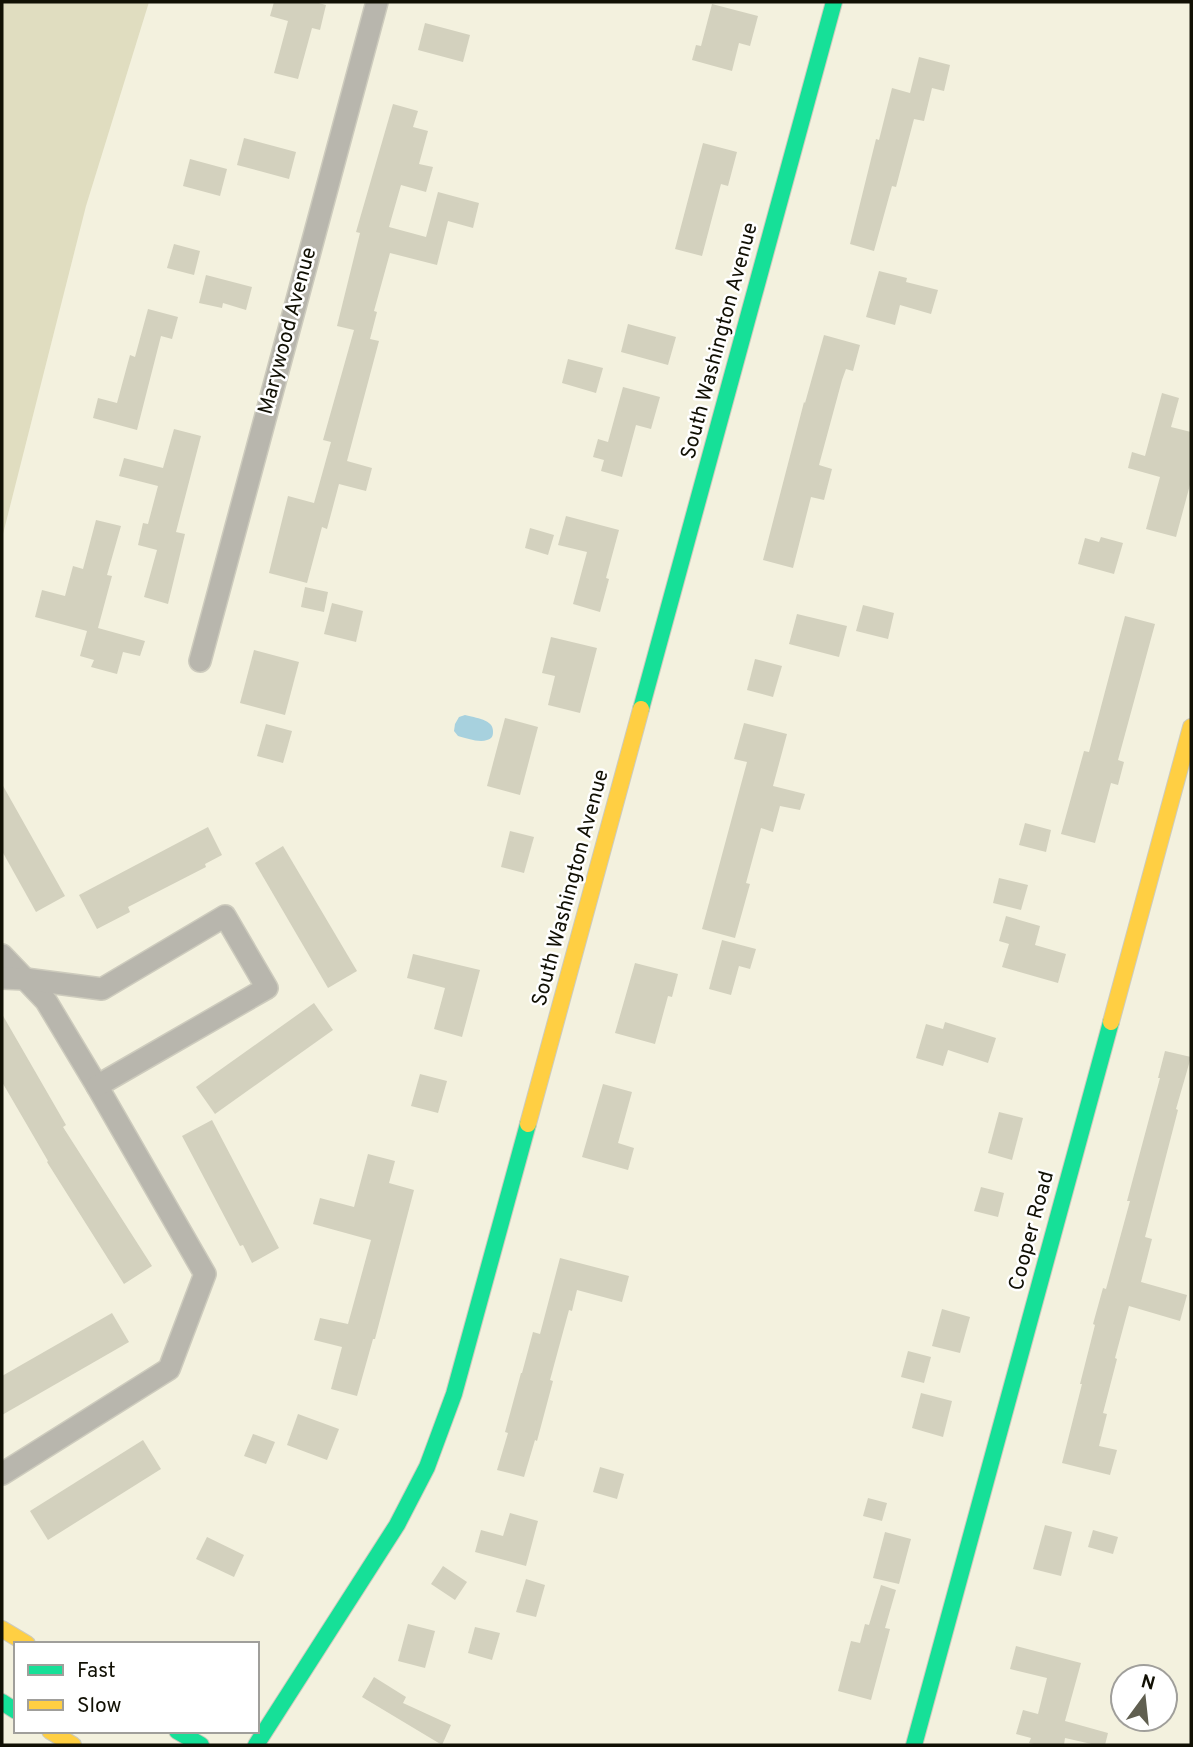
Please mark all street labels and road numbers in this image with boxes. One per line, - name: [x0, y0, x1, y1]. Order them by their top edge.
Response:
- street label: South Washington Avenue: [675, 220, 765, 462]
- street label: Marywood Avenue: [253, 244, 323, 418]
- street label: South Washington Avenue: [526, 767, 616, 1009]
- street label: Cooper Road: [1003, 1168, 1061, 1294]

